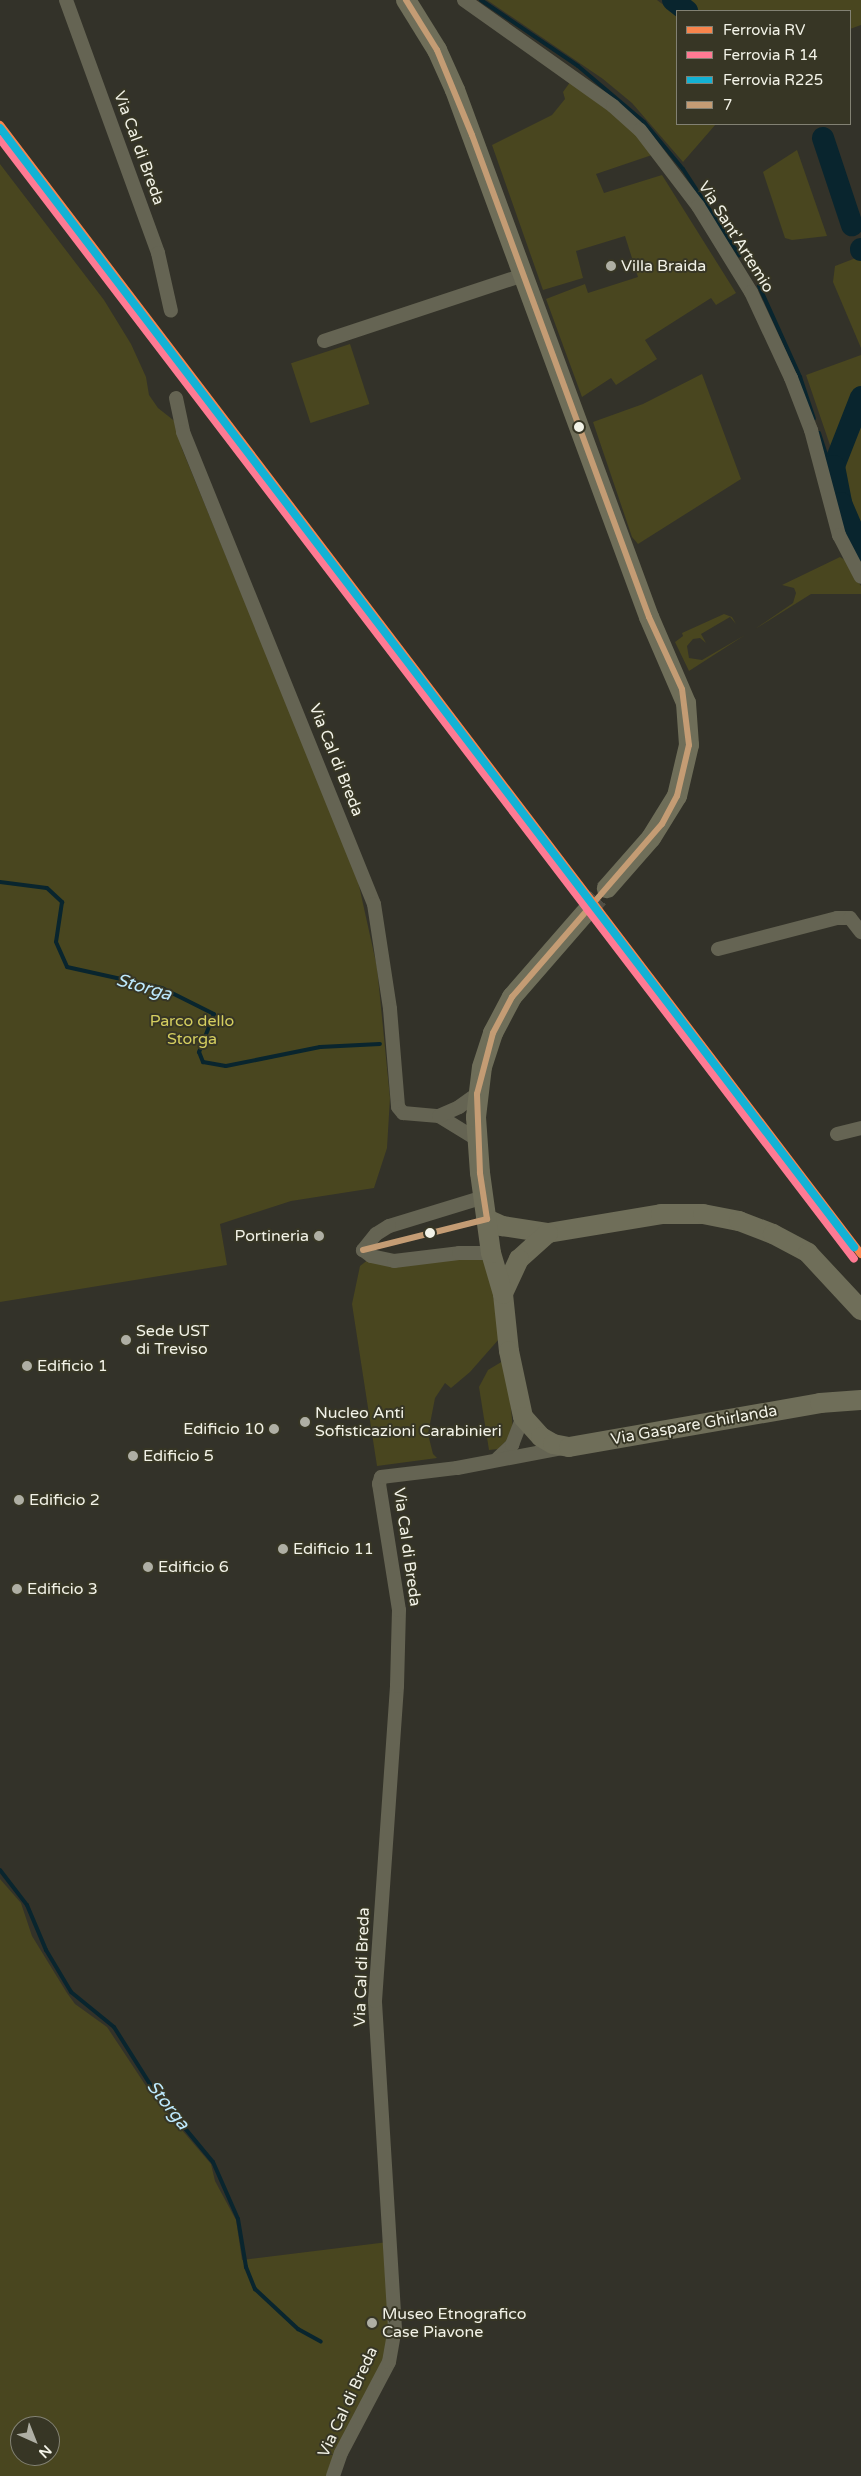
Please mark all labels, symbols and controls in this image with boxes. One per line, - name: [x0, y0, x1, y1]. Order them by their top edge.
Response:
- legend: [676, 10, 851, 125]
- text: Ferrovia RV: [723, 21, 805, 39]
- text: Ferrovia R 14: [723, 46, 818, 64]
- text: Ferrovia R225: [723, 71, 823, 89]
- street label: Via Cal di Breda: [110, 89, 168, 207]
- text: 7: [723, 96, 732, 114]
- street label: Via Sant'Artemio: [694, 178, 778, 296]
- place label: Villa Braida: [621, 256, 706, 276]
- marker: Villa Braida: [605, 260, 617, 272]
- unlabelled marker: [574, 422, 584, 432]
- street label: Via Cal di Breda: [305, 701, 367, 819]
- water label: Storga: [114, 969, 174, 1005]
- park label: Parco dello Storga: [150, 1011, 234, 1049]
- place label: Portineria: [235, 1226, 309, 1246]
- unlabelled marker: [425, 1228, 435, 1238]
- marker: Portineria: [313, 1230, 325, 1242]
- place label: Sede UST di Treviso: [136, 1321, 209, 1359]
- marker: Sede UST di Treviso: [120, 1334, 132, 1346]
- place label: Edificio 1: [37, 1356, 108, 1376]
- marker: Edificio 1: [21, 1360, 33, 1372]
- street label: Via Gaspare Ghirlanda: [609, 1401, 779, 1449]
- place label: Nucleo Anti Sofisticazioni Carabinieri: [315, 1403, 502, 1441]
- marker: Nucleo Anti Sofisticazioni Carabinieri: [299, 1416, 311, 1428]
- place label: Edificio 10: [183, 1419, 264, 1439]
- marker: Edificio 10: [268, 1423, 280, 1435]
- place label: Edificio 5: [143, 1446, 214, 1466]
- marker: Edificio 5: [127, 1450, 139, 1462]
- street label: Via Cal di Breda: [389, 1486, 425, 1608]
- place label: Edificio 2: [29, 1490, 100, 1510]
- marker: Edificio 2: [13, 1494, 25, 1506]
- place label: Edificio 11: [293, 1539, 374, 1559]
- marker: Edificio 11: [277, 1543, 289, 1555]
- place label: Edificio 6: [158, 1557, 229, 1577]
- marker: Edificio 6: [142, 1561, 154, 1573]
- place label: Edificio 3: [27, 1579, 98, 1599]
- marker: Edificio 3: [11, 1583, 23, 1595]
- street label: Via Cal di Breda: [350, 1907, 374, 2027]
- water label: Storga: [142, 2076, 194, 2134]
- place label: Museo Etnografico Case Piavone: [382, 2304, 527, 2342]
- marker: Museo Etnografico Case Piavone: [366, 2317, 378, 2329]
- street label: Via Cal di Breda: [314, 2344, 382, 2460]
- north arrow: [10, 2416, 60, 2466]
- text: N: [35, 2441, 55, 2461]

